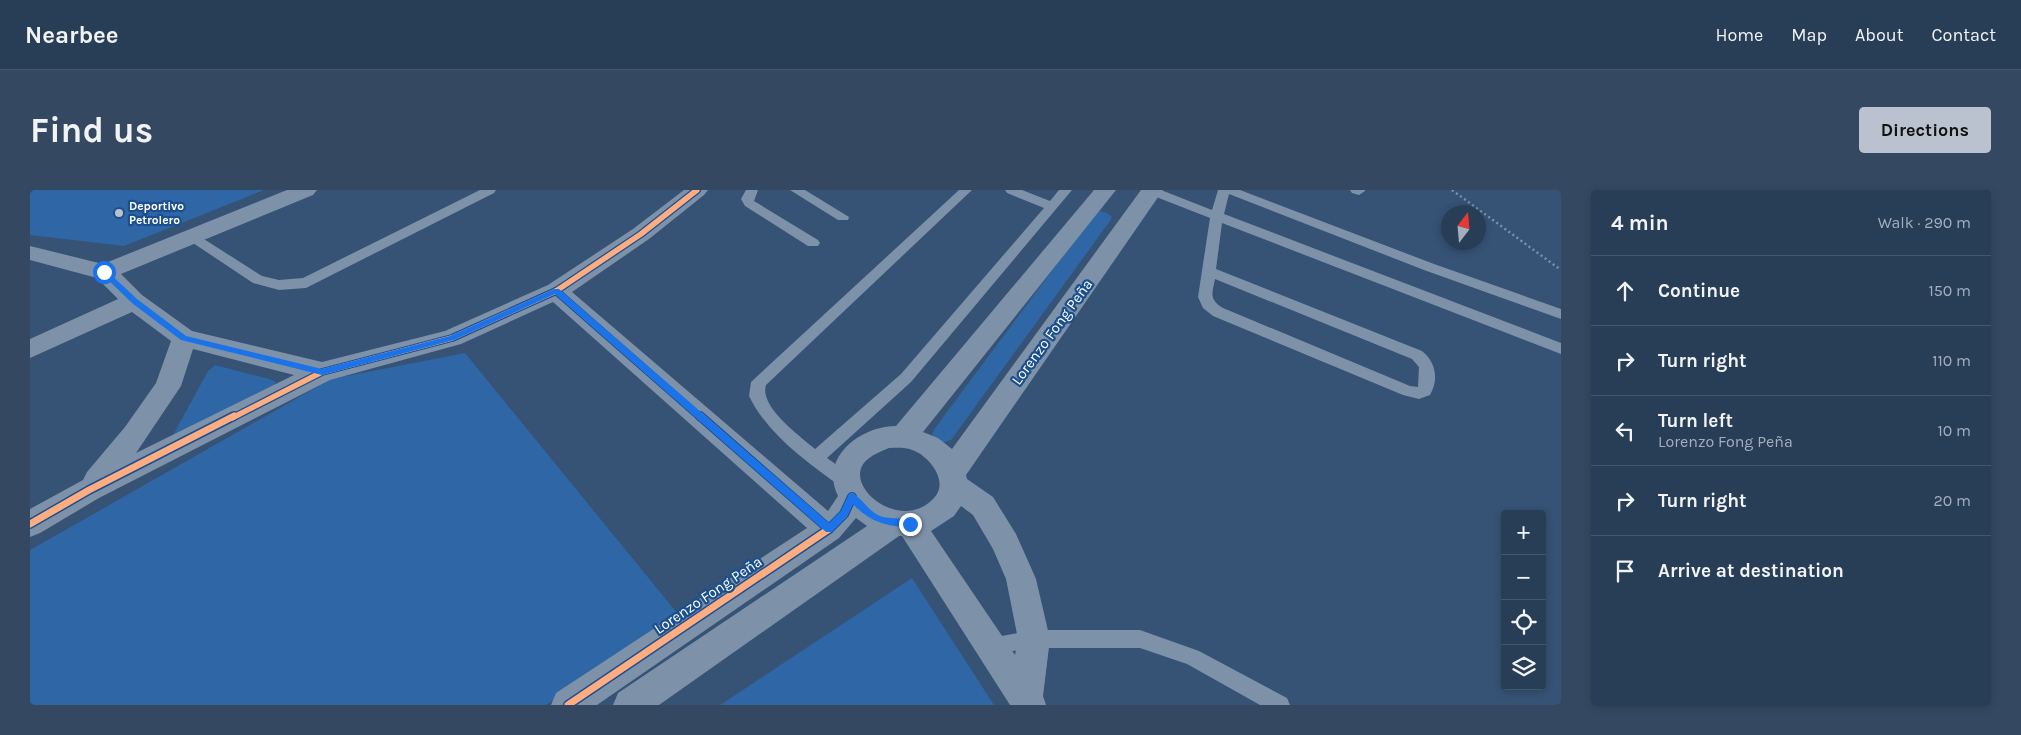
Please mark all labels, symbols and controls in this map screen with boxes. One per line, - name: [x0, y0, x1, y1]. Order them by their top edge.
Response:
- text: Nearbee: [25, 21, 119, 49]
- text: Home: [1715, 24, 1763, 46]
- text: Map: [1791, 24, 1827, 46]
- text: About: [1855, 24, 1904, 46]
- text: Contact: [1932, 24, 1996, 46]
- button: Directions: [1859, 107, 1991, 153]
- text: Find us: [30, 110, 153, 151]
- place label: Deportivo Petrolero: [129, 199, 184, 227]
- north arrow: [1441, 205, 1486, 250]
- marker: Deportivo Petrolero: [113, 207, 125, 219]
- text: 4 min: [1611, 211, 1669, 235]
- text: Walk · 290 m: [1878, 213, 1971, 232]
- route start: [93, 261, 116, 284]
- street label: Lorenzo Fong Peña: [1008, 276, 1096, 388]
- icon: ahead: [1611, 277, 1639, 305]
- text: Continue: [1658, 280, 1740, 302]
- text: 150 m: [1928, 281, 1971, 300]
- icon: right: [1611, 347, 1639, 375]
- text: Turn right: [1658, 350, 1747, 372]
- text: 110 m: [1932, 351, 1971, 370]
- text: Turn left: [1658, 410, 1733, 432]
- icon: left: [1611, 417, 1639, 445]
- text: 10 m: [1937, 421, 1971, 440]
- text: Lorenzo Fong Peña: [1658, 432, 1793, 451]
- icon: right: [1611, 487, 1639, 515]
- text: Turn right: [1658, 490, 1747, 512]
- text: 20 m: [1933, 491, 1971, 510]
- map controls: [1501, 510, 1546, 690]
- button: +: [1501, 510, 1546, 555]
- route end: [899, 513, 922, 536]
- street label: Lorenzo Fong Peña: [651, 552, 765, 638]
- button: −: [1501, 555, 1546, 600]
- icon: arrive: [1611, 557, 1639, 585]
- text: Arrive at destination: [1658, 560, 1844, 582]
- button: locate: [1501, 600, 1546, 645]
- button: layers: [1501, 645, 1546, 690]

